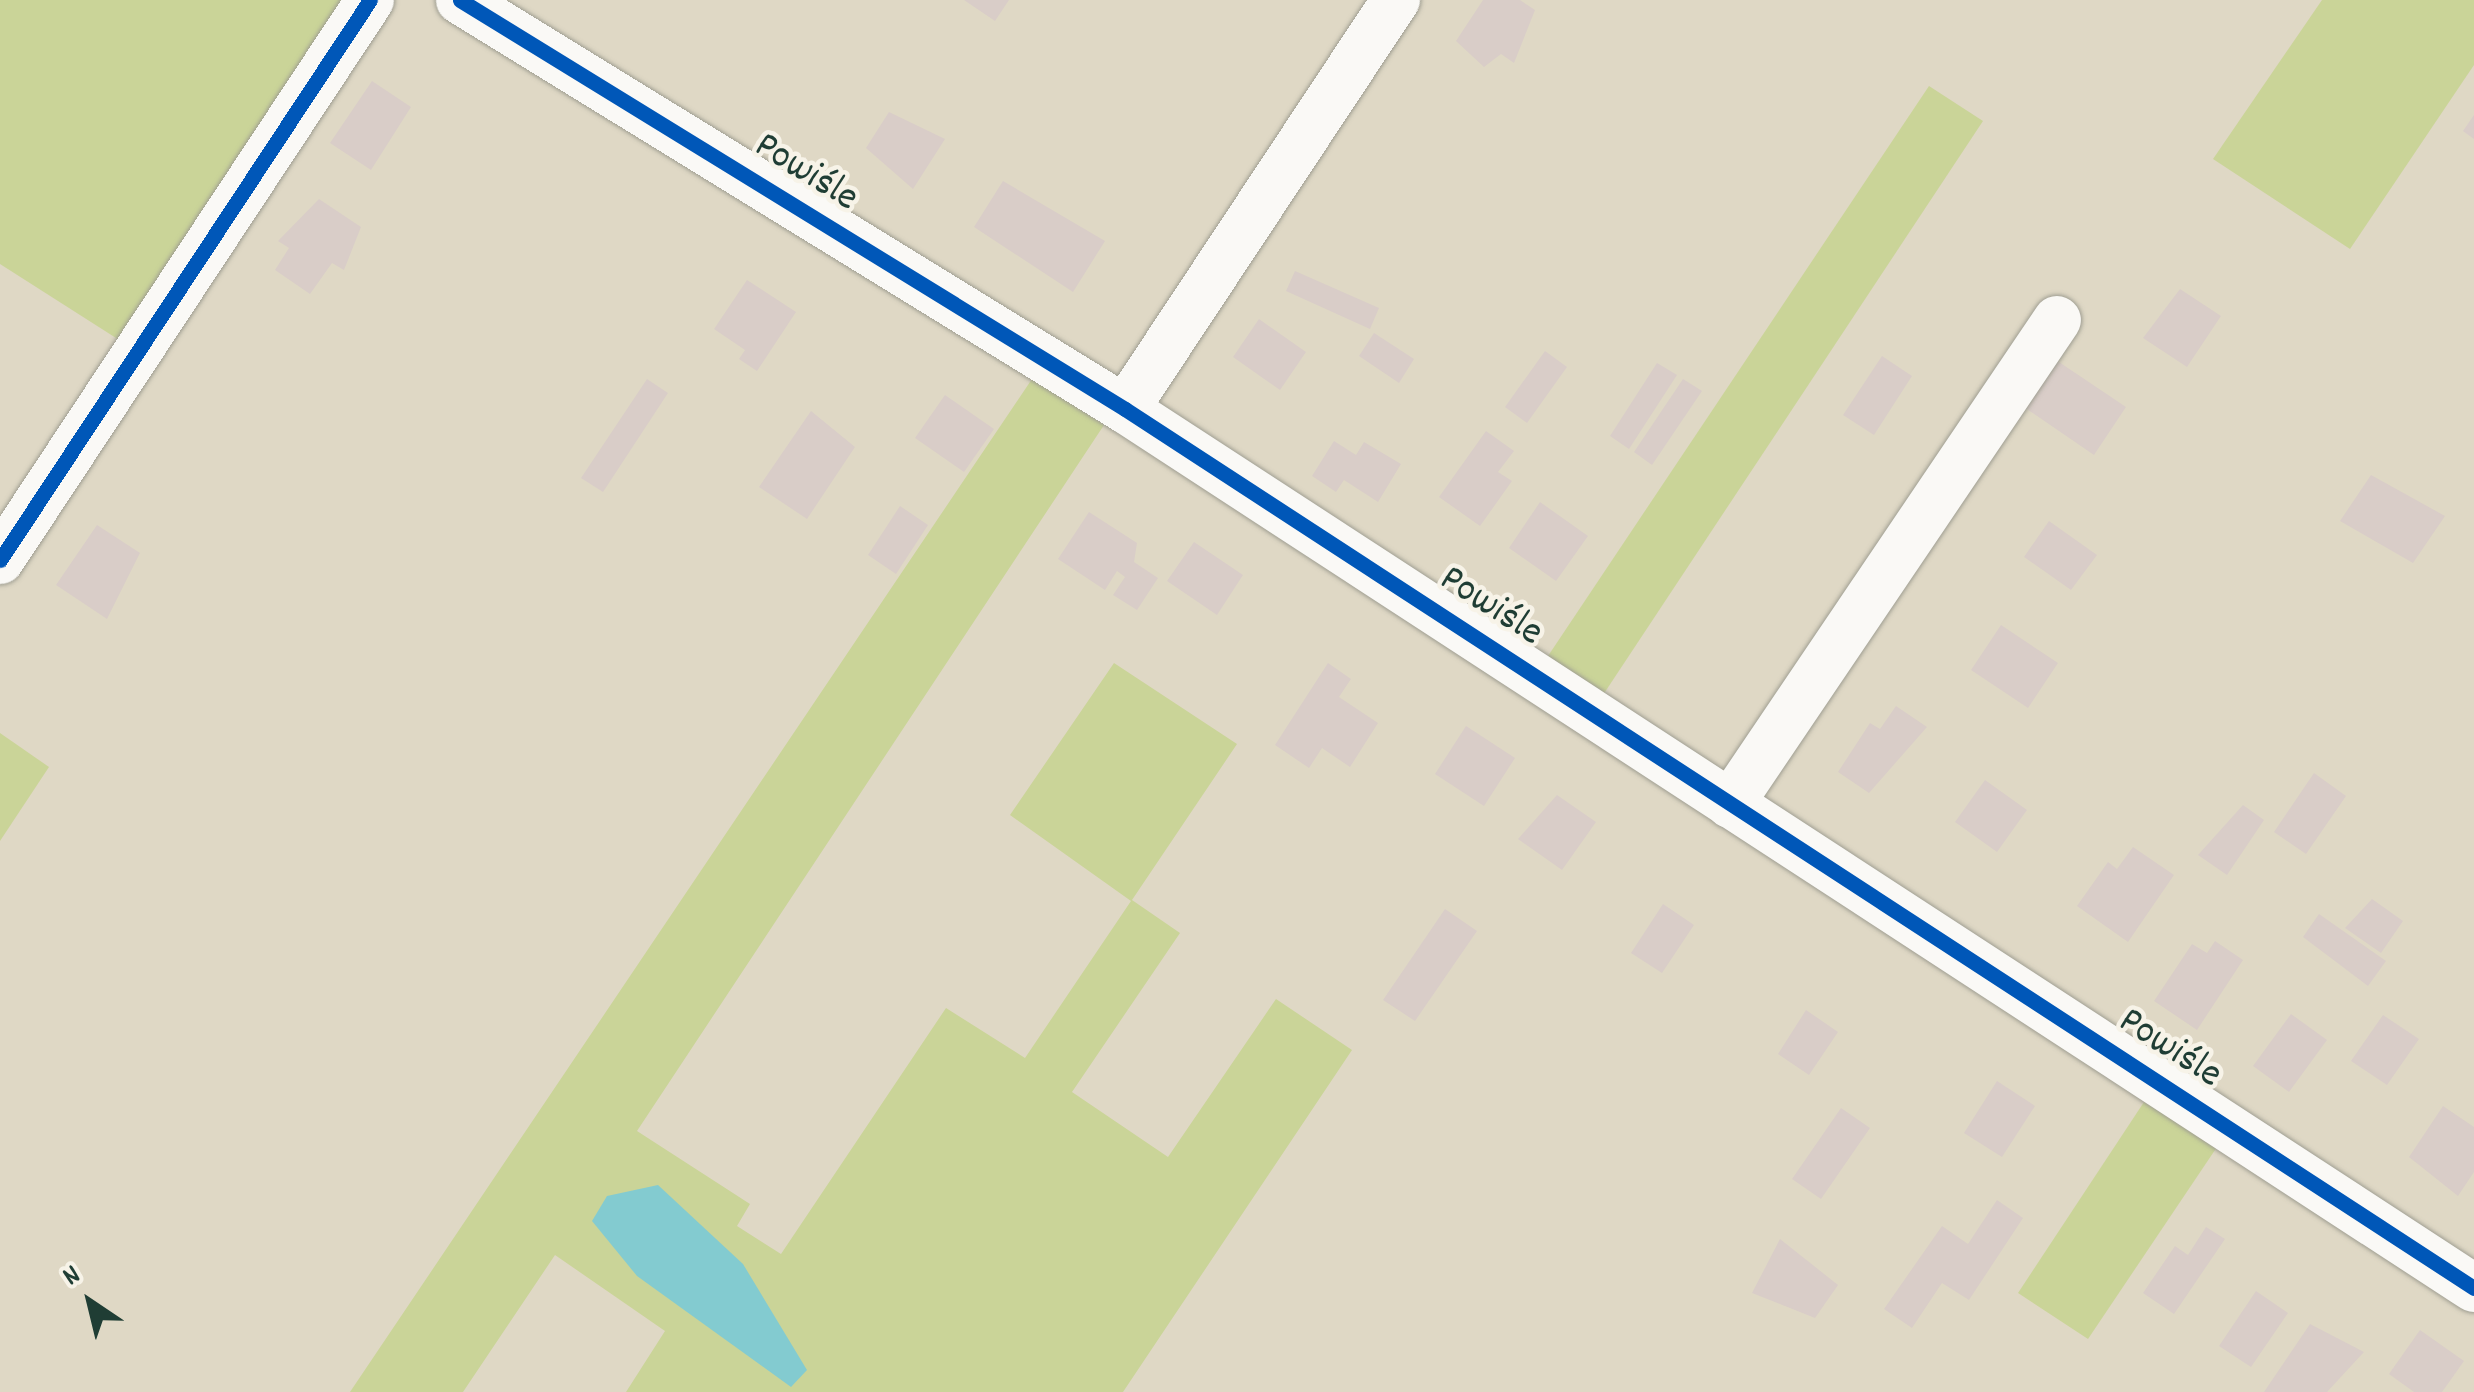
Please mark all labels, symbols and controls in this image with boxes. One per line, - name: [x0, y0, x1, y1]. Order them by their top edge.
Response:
- street label: Powiśle: [744, 124, 866, 224]
- street label: Powiśle: [1429, 557, 1551, 659]
- street label: Powiśle: [2108, 999, 2230, 1101]
- north arrow: [40, 1252, 140, 1352]
- text: N: [56, 1257, 90, 1298]

